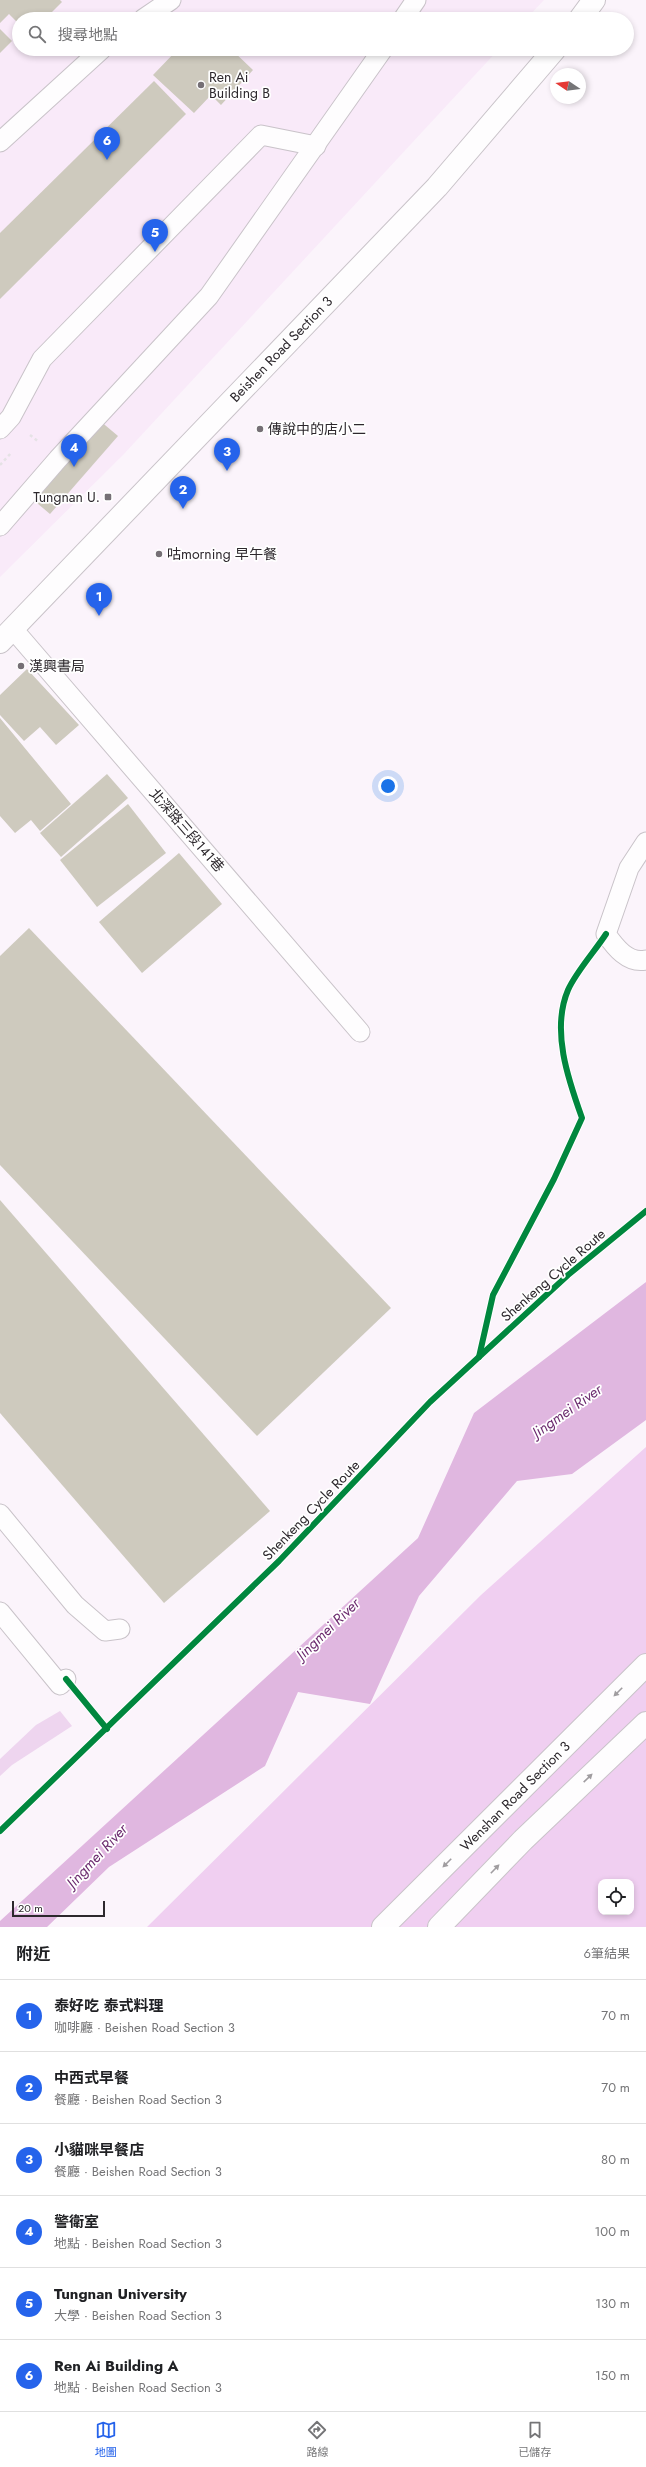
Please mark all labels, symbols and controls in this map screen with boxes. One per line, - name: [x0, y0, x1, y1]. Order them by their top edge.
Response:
- search box: [12, 12, 634, 56]
- icon: search: [26, 23, 48, 45]
- text: 搜尋地點: [58, 24, 118, 46]
- place label: Ren Ai Building B: [209, 67, 270, 103]
- north arrow: [550, 68, 586, 104]
- marker: Ren Ai Building B: [196, 80, 206, 90]
- pin: 6: [94, 127, 120, 160]
- pin: 5: [142, 219, 168, 252]
- street label: Beishen Road Section 3: [225, 291, 337, 406]
- place label: 傳說中的店小二: [268, 419, 366, 439]
- marker: 傳說中的店小二: [255, 424, 265, 434]
- pin: 4: [61, 434, 87, 467]
- pin: 3: [214, 438, 240, 471]
- pin: 2: [170, 476, 196, 509]
- place label: Tungnan U.: [33, 487, 100, 507]
- marker: Tungnan U.: [103, 492, 113, 502]
- place label: 咕morning 早午餐: [167, 544, 277, 564]
- marker: 咕morning 早午餐: [154, 549, 164, 559]
- pin: 1: [86, 583, 112, 616]
- place label: 漢興書局: [29, 656, 85, 676]
- marker: 漢興書局: [16, 661, 26, 671]
- your location: [378, 776, 398, 796]
- street label: 北深路三段141巷: [145, 784, 229, 876]
- street label: Shenkeng Cycle Route: [496, 1224, 610, 1326]
- water label: Jingmei River: [525, 1378, 607, 1445]
- street label: Shenkeng Cycle Route: [258, 1455, 364, 1565]
- water label: Jingmei River: [289, 1592, 365, 1667]
- one-way arrow: [613, 1687, 623, 1697]
- street label: Wenshan Road Section 3: [455, 1736, 575, 1856]
- one-way arrow: [583, 1773, 593, 1783]
- water label: Jingmei River: [59, 1818, 133, 1895]
- one-way arrow: [442, 1858, 452, 1868]
- one-way arrow: [490, 1864, 500, 1874]
- map controls: [598, 1879, 634, 1915]
- button: locate: [598, 1879, 634, 1915]
- scale bar: [12, 1899, 105, 1918]
- text: 20 m: [18, 1900, 43, 1916]
- text: 附近: [16, 1942, 50, 1966]
- text: 6筆結果: [584, 1944, 630, 1963]
- text: 泰好吃 泰式料理: [54, 1995, 164, 2017]
- text: 1: [26, 2006, 32, 2025]
- text: 70 m: [601, 2006, 630, 2025]
- text: 咖啡廳 · Beishen Road Section 3: [54, 2018, 235, 2037]
- text: 中西式早餐: [54, 2067, 129, 2089]
- text: 2: [25, 2078, 33, 2097]
- text: 70 m: [601, 2078, 630, 2097]
- text: 餐廳 · Beishen Road Section 3: [54, 2090, 222, 2109]
- text: 小貓咪早餐店: [54, 2139, 144, 2161]
- text: 3: [25, 2150, 33, 2169]
- text: 80 m: [601, 2150, 630, 2169]
- text: 餐廳 · Beishen Road Section 3: [54, 2162, 222, 2181]
- text: 警衛室: [54, 2211, 99, 2233]
- text: 4: [24, 2222, 34, 2241]
- text: 100 m: [595, 2222, 630, 2241]
- text: 地點 · Beishen Road Section 3: [54, 2234, 222, 2253]
- text: Tungnan University: [54, 2283, 187, 2305]
- text: 5: [25, 2294, 33, 2313]
- text: 130 m: [595, 2294, 630, 2313]
- text: 大學 · Beishen Road Section 3: [54, 2306, 222, 2325]
- text: Ren Ai Building A: [54, 2355, 179, 2377]
- text: 6: [25, 2366, 33, 2385]
- text: 150 m: [595, 2366, 630, 2385]
- text: 地點 · Beishen Road Section 3: [54, 2378, 222, 2397]
- tab: 地圖: [95, 2419, 117, 2460]
- tab: 路線: [306, 2419, 328, 2460]
- tab: 已儲存: [518, 2419, 551, 2460]

